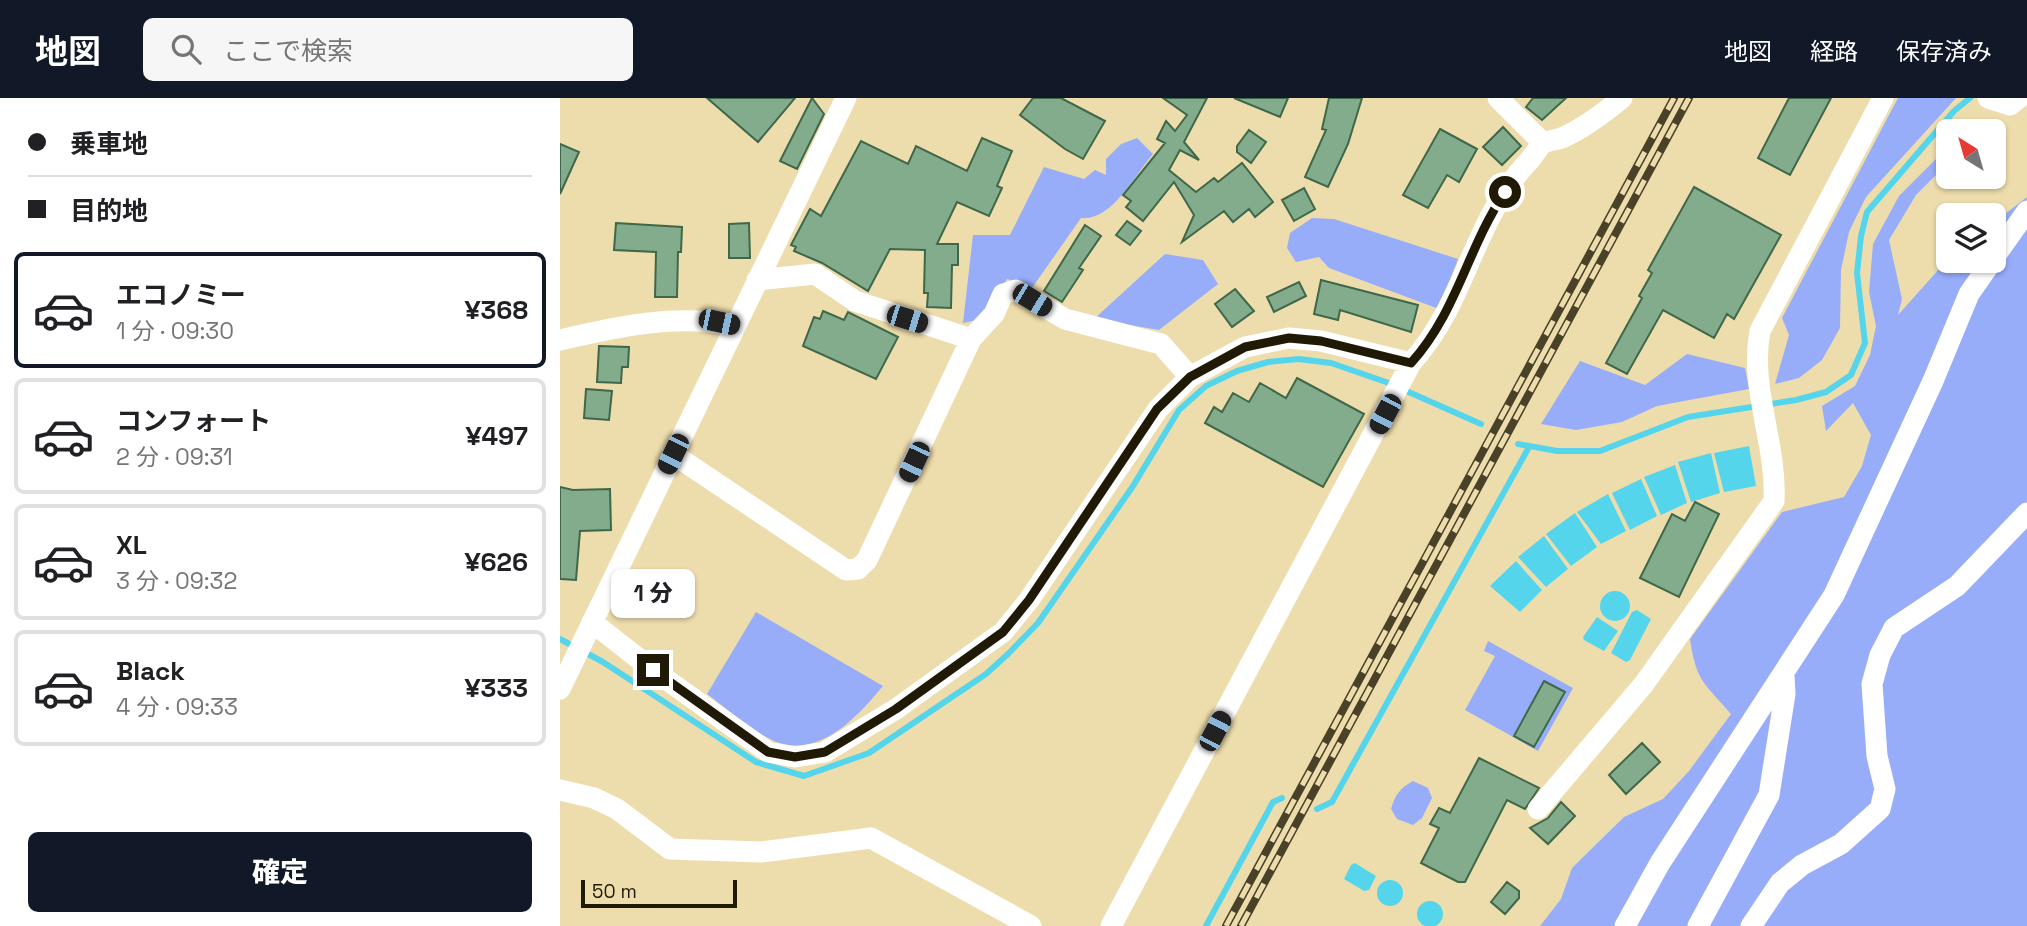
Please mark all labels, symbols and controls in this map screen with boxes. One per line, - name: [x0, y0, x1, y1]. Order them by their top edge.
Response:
- search box: [143, 18, 633, 81]
- icon: search: [167, 30, 205, 68]
- text: 地図: [35, 31, 101, 73]
- text: ここで検索: [223, 34, 353, 68]
- text: 地図: [1724, 36, 1772, 67]
- text: 経路: [1810, 36, 1858, 67]
- text: 保存済み: [1896, 36, 1992, 67]
- north arrow: [1936, 119, 2006, 189]
- map controls: [1936, 119, 2006, 273]
- text: 乗車地: [70, 127, 148, 161]
- route start: [1489, 176, 1521, 208]
- text: 目的地: [70, 194, 148, 228]
- button: layers: [1936, 203, 2006, 273]
- text: エコノミー: [116, 278, 246, 312]
- icon: car: [32, 279, 95, 342]
- car: [1009, 280, 1056, 320]
- text: ¥368: [464, 293, 528, 327]
- car: [884, 303, 931, 335]
- car: [697, 307, 742, 337]
- text: 1 分 · 09:30: [116, 316, 234, 346]
- car: [1366, 391, 1405, 437]
- text: コンフォート: [116, 404, 271, 438]
- icon: car: [32, 405, 95, 468]
- text: ¥497: [465, 419, 528, 453]
- car: [655, 431, 692, 477]
- car: [896, 439, 933, 485]
- text: 2 分 · 09:31: [116, 442, 233, 472]
- text: XL: [116, 528, 147, 562]
- icon: car: [32, 531, 95, 594]
- text: ¥626: [464, 545, 528, 579]
- text: 3 分 · 09:32: [116, 566, 237, 596]
- callout: 1 分: [611, 568, 695, 618]
- text: 1 分: [633, 578, 673, 608]
- text: Black: [116, 654, 185, 688]
- route end: [637, 654, 669, 686]
- icon: car: [32, 657, 95, 720]
- text: ¥333: [464, 671, 528, 705]
- text: 4 分 · 09:33: [116, 692, 238, 722]
- car: [1196, 708, 1235, 754]
- button: 確定: [28, 832, 532, 912]
- scale bar: [581, 877, 737, 909]
- text: 50 m: [592, 879, 637, 904]

